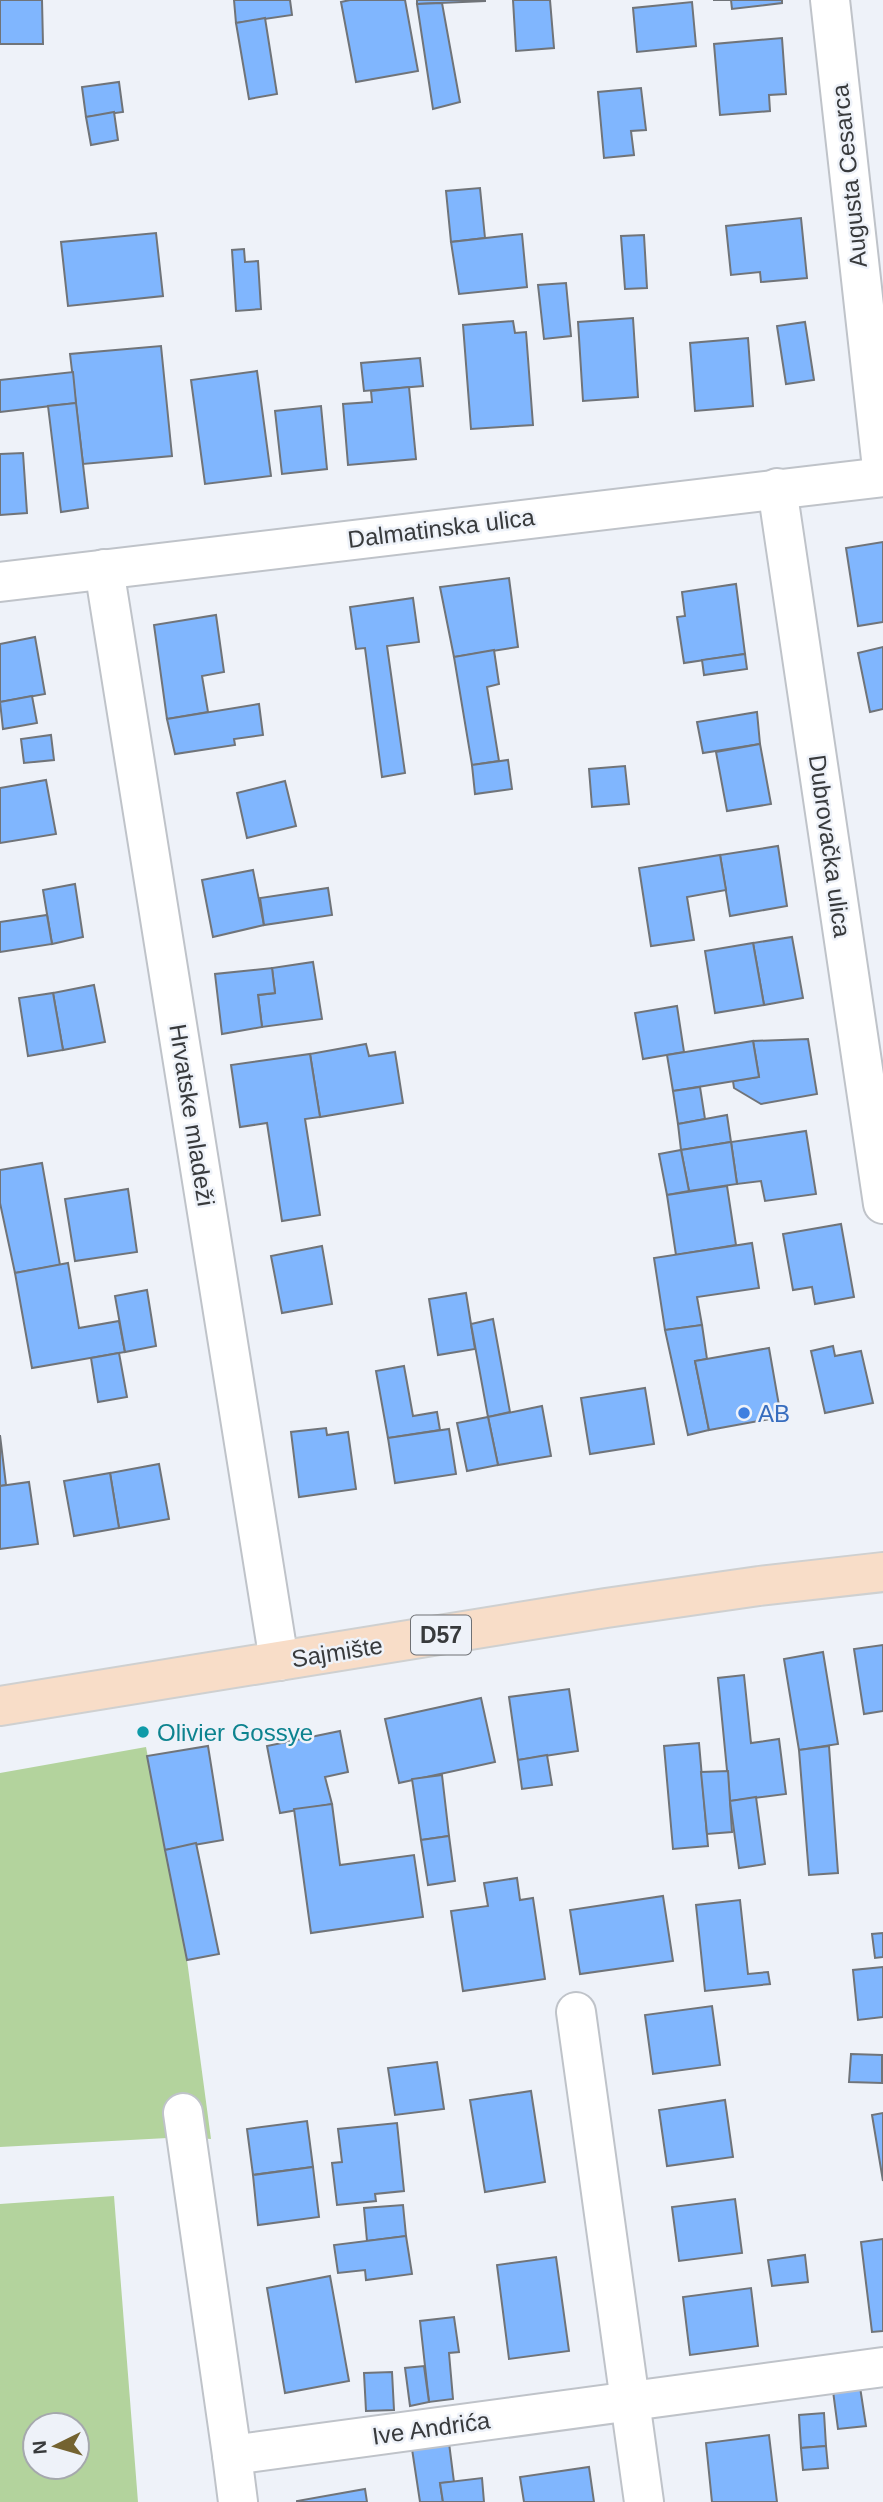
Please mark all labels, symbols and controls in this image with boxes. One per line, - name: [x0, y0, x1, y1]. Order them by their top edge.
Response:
- street label: Augusta Cesarca: [826, 82, 872, 269]
- street label: Dalmatinska ulica: [346, 503, 537, 553]
- street label: Dubrovačka ulica: [804, 753, 856, 940]
- street label: Hrvatske mladeži: [164, 1022, 220, 1208]
- place label: AB: [758, 1400, 790, 1427]
- marker: AB: [736, 1405, 752, 1421]
- road number: D57: [411, 1616, 471, 1654]
- street label: Sajmište: [289, 1631, 385, 1673]
- place label: Olivier Gossye: [157, 1719, 313, 1746]
- marker: Olivier Gossye: [135, 1724, 151, 1740]
- street label: Ive Andrića: [370, 2406, 492, 2450]
- north arrow: [21, 2411, 91, 2481]
- text: N: [29, 2440, 51, 2455]

